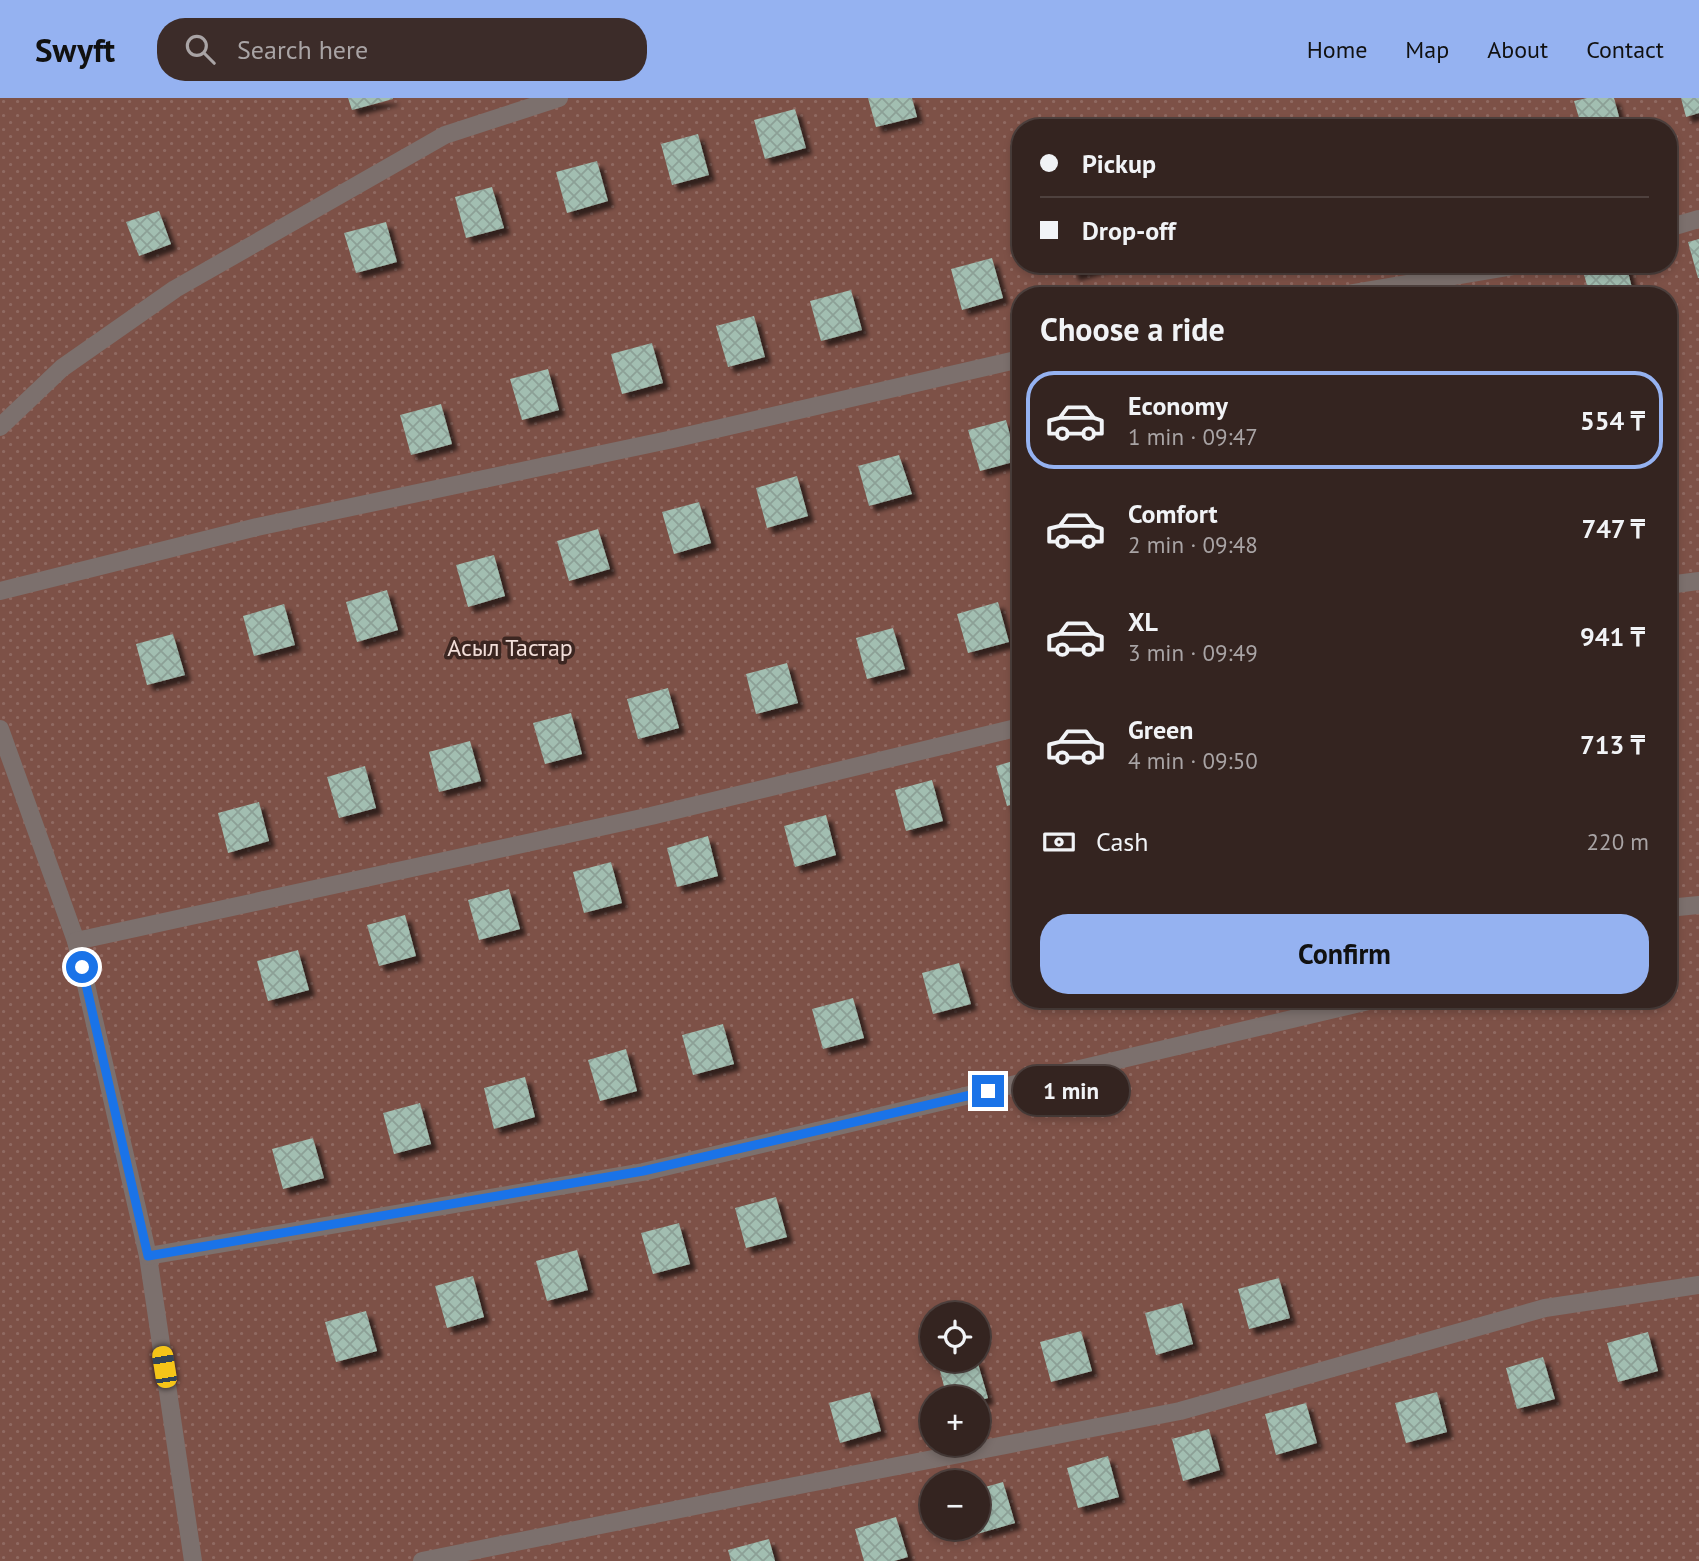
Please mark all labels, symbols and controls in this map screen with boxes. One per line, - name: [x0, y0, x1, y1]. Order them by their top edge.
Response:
- search box: [157, 18, 647, 81]
- text: Swyft: [35, 28, 115, 71]
- icon: search: [181, 30, 219, 68]
- text: Search here: [237, 33, 368, 66]
- text: Home: [1307, 34, 1367, 65]
- text: Map: [1405, 34, 1449, 65]
- text: About: [1487, 34, 1548, 65]
- text: Contact: [1586, 34, 1664, 65]
- text: Pickup: [1082, 147, 1156, 180]
- text: Drop-off: [1082, 214, 1176, 247]
- text: Choose a ride: [1040, 308, 1225, 350]
- icon: car: [1044, 389, 1107, 452]
- text: Economy: [1128, 389, 1228, 422]
- text: 554 ₸: [1580, 404, 1645, 437]
- text: 1 min · 09:47: [1128, 422, 1258, 451]
- icon: car: [1044, 497, 1107, 560]
- text: Comfort: [1128, 497, 1218, 530]
- text: 747 ₸: [1581, 512, 1645, 545]
- text: 2 min · 09:48: [1128, 530, 1258, 559]
- icon: car: [1044, 605, 1107, 668]
- text: XL: [1128, 605, 1158, 638]
- text: 941 ₸: [1580, 620, 1645, 653]
- park label: Асыл Тастар: [447, 632, 573, 663]
- text: 3 min · 09:49: [1128, 638, 1258, 667]
- icon: car: [1044, 713, 1107, 776]
- text: Green: [1128, 713, 1193, 746]
- text: 713 ₸: [1580, 728, 1645, 761]
- text: 4 min · 09:50: [1128, 746, 1258, 775]
- icon: cash: [1040, 823, 1078, 861]
- text: Cash: [1096, 825, 1148, 858]
- text: 220 m: [1587, 827, 1649, 856]
- button: Confirm: [1040, 914, 1649, 994]
- route start: [66, 951, 98, 983]
- callout: 1 min: [1012, 1066, 1128, 1116]
- route end: [972, 1075, 1004, 1107]
- text: 1 min: [1043, 1076, 1099, 1105]
- map controls: [920, 1302, 990, 1540]
- button: locate: [920, 1302, 990, 1372]
- car: [151, 1345, 178, 1389]
- button: +: [920, 1386, 990, 1456]
- button: −: [920, 1470, 990, 1540]

